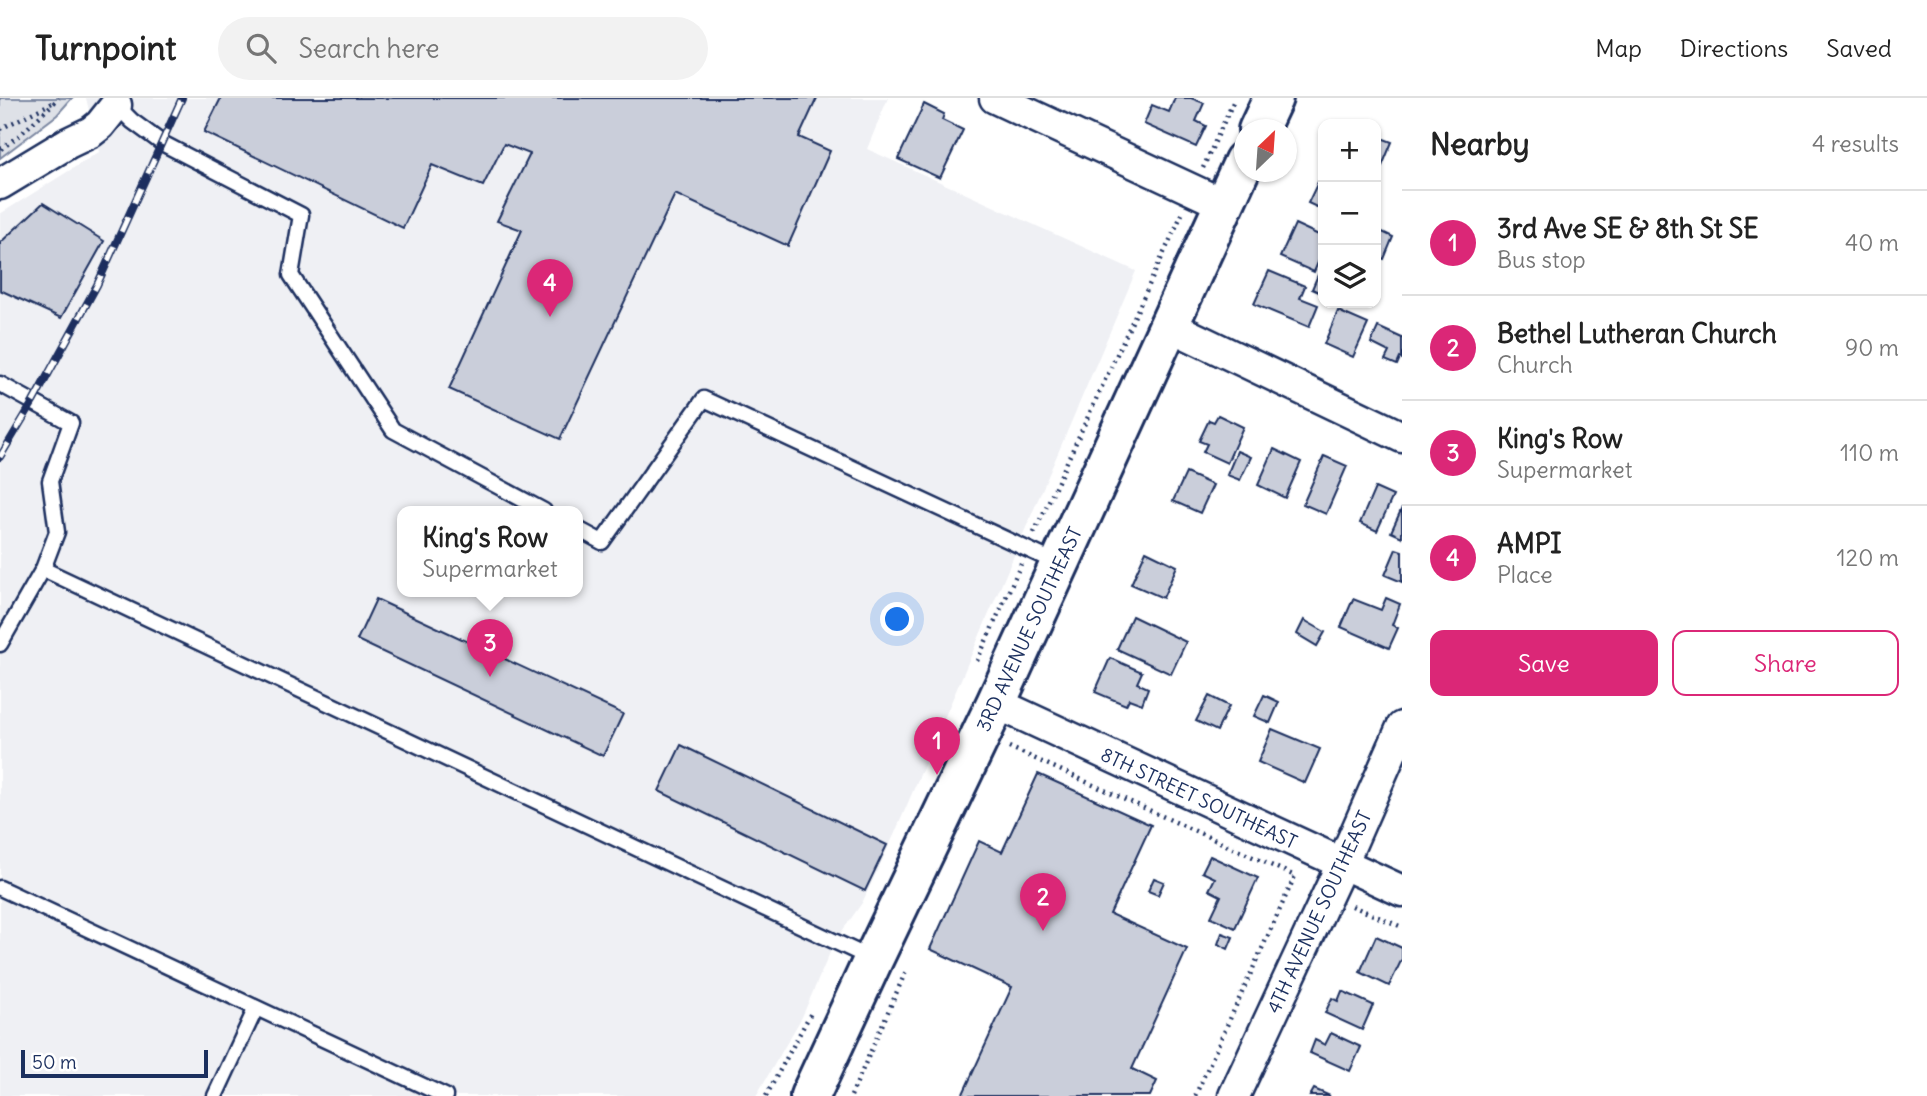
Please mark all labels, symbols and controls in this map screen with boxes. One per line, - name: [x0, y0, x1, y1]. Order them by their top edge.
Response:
- search box: [218, 17, 708, 80]
- text: Turnpoint: [35, 27, 176, 69]
- icon: search: [242, 29, 280, 67]
- text: Search here: [298, 32, 439, 65]
- text: Map: [1595, 33, 1642, 63]
- text: Directions: [1680, 33, 1788, 63]
- text: Saved: [1826, 33, 1892, 63]
- north arrow: [1234, 119, 1297, 182]
- map controls: [1318, 119, 1381, 308]
- button: +: [1318, 119, 1381, 182]
- text: Nearby: [1430, 125, 1530, 163]
- text: 4 results: [1812, 129, 1899, 158]
- button: −: [1318, 182, 1381, 245]
- text: 3rd Ave SE & 8th St SE: [1497, 212, 1759, 245]
- text: 1: [1448, 228, 1458, 257]
- text: 40 m: [1845, 228, 1899, 257]
- button: layers: [1318, 245, 1381, 308]
- text: Bus stop: [1497, 245, 1586, 274]
- pin: 4: [527, 259, 573, 317]
- text: Bethel Lutheran Church: [1497, 317, 1777, 350]
- text: 2: [1447, 333, 1459, 362]
- text: 90 m: [1845, 333, 1899, 362]
- text: Church: [1497, 350, 1573, 379]
- text: King's Row: [1497, 422, 1623, 455]
- text: 3: [1446, 438, 1460, 467]
- text: 110 m: [1840, 438, 1899, 467]
- text: Supermarket: [1497, 455, 1633, 484]
- popup: [397, 506, 583, 597]
- text: King's Row: [422, 521, 548, 554]
- street label: 3RD AVENUE SOUTHEAST: [971, 523, 1087, 735]
- text: AMPI: [1497, 527, 1562, 560]
- text: 4: [1446, 543, 1460, 572]
- text: 120 m: [1836, 543, 1899, 572]
- text: Supermarket: [422, 554, 558, 583]
- text: Place: [1497, 560, 1553, 589]
- your location: [880, 602, 914, 636]
- pin: 3: [467, 619, 513, 677]
- button: Save: [1430, 630, 1658, 696]
- button: Share: [1672, 630, 1899, 696]
- pin: 1: [914, 717, 960, 775]
- street label: 8TH STREET SOUTHEAST: [1097, 742, 1301, 854]
- street label: 4TH AVENUE SOUTHEAST: [1261, 807, 1377, 1017]
- pin: 2: [1020, 873, 1066, 931]
- scale bar: [21, 1047, 208, 1079]
- text: 50 m: [32, 1050, 77, 1074]

